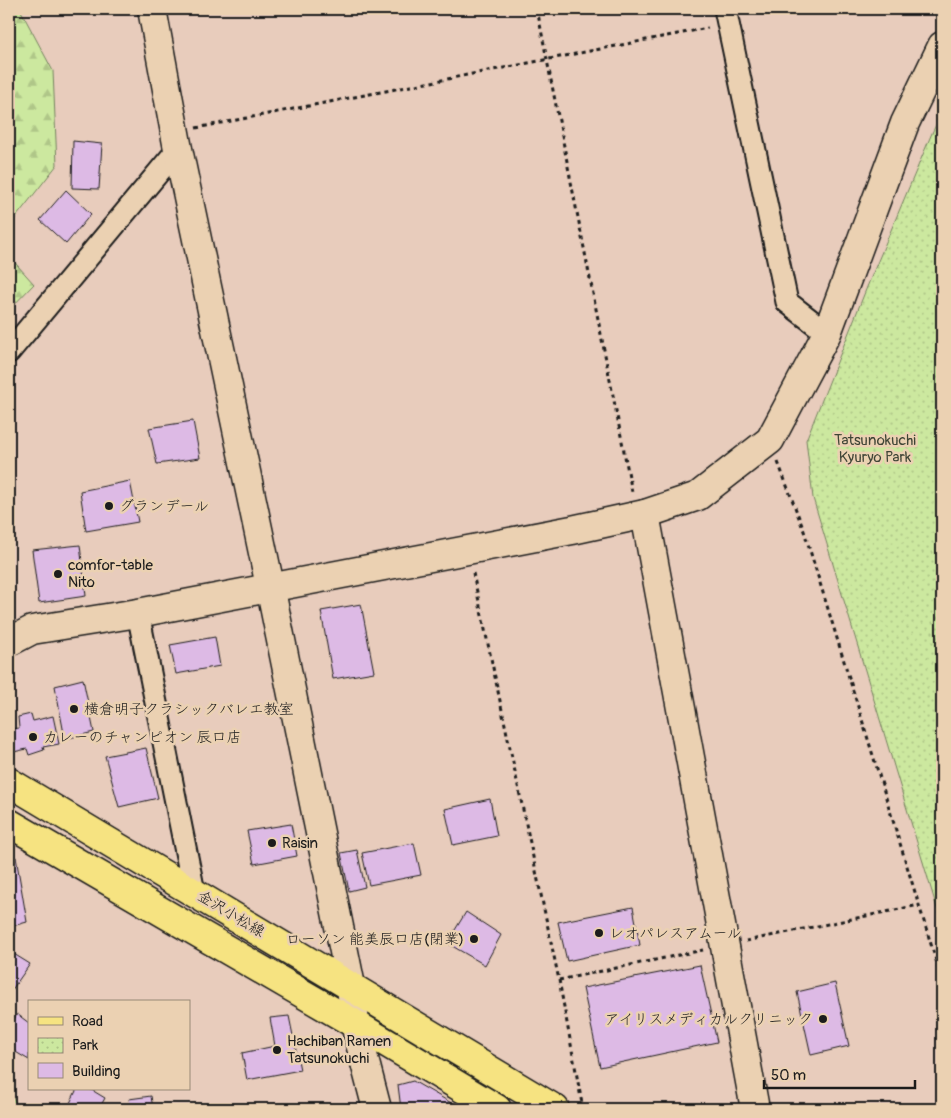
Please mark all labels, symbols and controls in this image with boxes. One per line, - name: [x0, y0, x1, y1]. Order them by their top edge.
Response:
- park label: Tatsunokuchi Kyuryo Park: [834, 431, 916, 467]
- place label: グランデール: [119, 497, 209, 516]
- marker: グランデール: [103, 500, 115, 512]
- place label: comfor-table Nito: [68, 556, 153, 592]
- marker: comfor-table Nito: [52, 568, 64, 580]
- place label: 横倉明子クラシックバレエ教室: [84, 700, 294, 719]
- marker: 横倉明子クラシックバレエ教室: [68, 703, 80, 715]
- place label: カレーのチャンピオン 辰口店: [43, 728, 242, 747]
- marker: カレーのチャンピオン 辰口店: [27, 731, 39, 743]
- place label: Raisin: [282, 834, 318, 853]
- marker: Raisin: [266, 837, 278, 849]
- street label: 金沢小松線: [194, 887, 268, 941]
- place label: レオパレスアムール: [609, 924, 742, 943]
- marker: レオパレスアムール: [593, 927, 605, 939]
- place label: ローソン 能美辰口店(閉業): [286, 930, 464, 949]
- marker: ローソン 能美辰口店(閉業): [468, 933, 480, 945]
- legend: [28, 1000, 190, 1090]
- place label: アイリスメディカルクリニック: [604, 1010, 813, 1029]
- text: Road: [72, 1012, 103, 1031]
- marker: アイリスメディカルクリニック: [817, 1013, 829, 1025]
- place label: Hachiban Ramen Tatsunokuchi: [287, 1032, 391, 1068]
- text: Park: [72, 1036, 99, 1055]
- marker: Hachiban Ramen Tatsunokuchi: [271, 1044, 283, 1056]
- scale bar: [764, 1058, 915, 1090]
- text: Building: [72, 1062, 120, 1081]
- text: 50 m: [771, 1066, 806, 1085]

